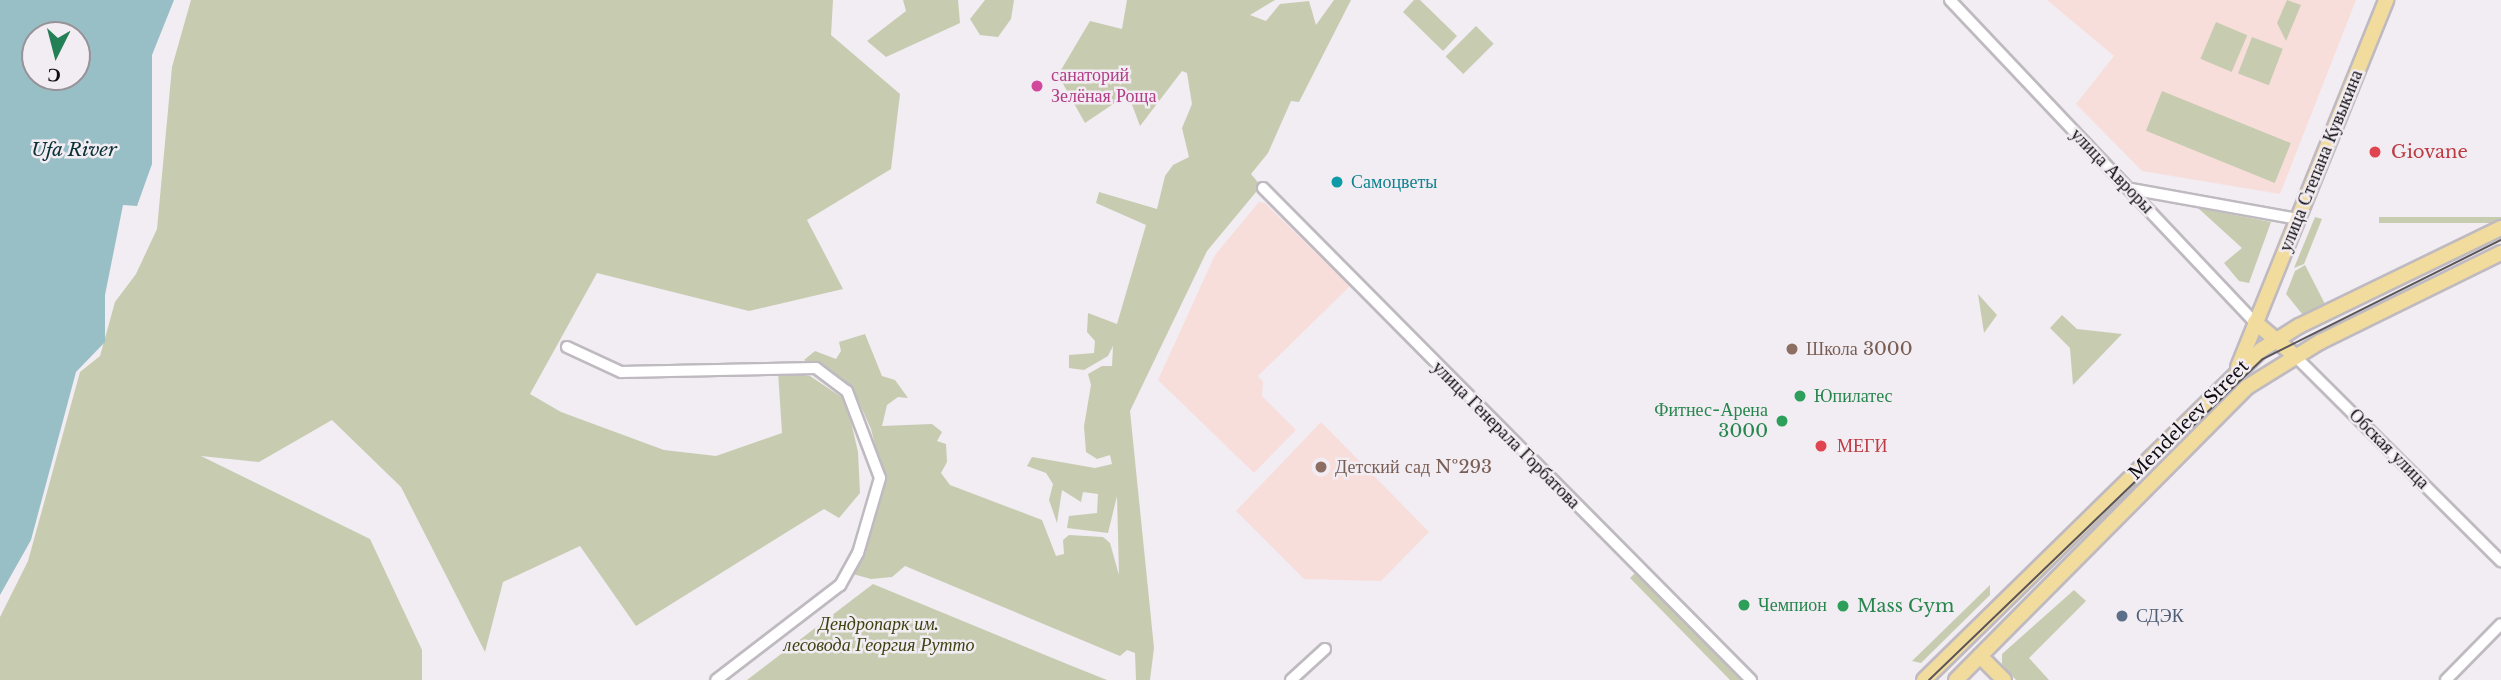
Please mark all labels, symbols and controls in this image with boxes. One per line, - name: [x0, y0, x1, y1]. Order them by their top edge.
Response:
- north arrow: [21, 21, 91, 91]
- text: С: [46, 63, 62, 88]
- place label: санаторий Зелёная Роща: [1051, 65, 1156, 108]
- street label: улица Степана Кувыкина: [2275, 67, 2367, 255]
- marker: санаторий Зелёная Роща: [1029, 78, 1045, 94]
- street label: улица Авроры: [2066, 124, 2158, 218]
- water label: Ufa River: [31, 139, 117, 161]
- place label: Giovane: [2391, 141, 2468, 163]
- marker: Giovane: [2365, 142, 2385, 162]
- place label: Самоцветы: [1351, 171, 1437, 193]
- marker: Самоцветы: [1329, 174, 1345, 190]
- place label: Школа 3000: [1806, 338, 1913, 360]
- marker: Школа 3000: [1784, 341, 1800, 357]
- street label: Mendeleev Street: [2124, 355, 2254, 485]
- street label: улица Генерала Горбатова: [1428, 357, 1584, 513]
- place label: Юпилатес: [1814, 385, 1893, 407]
- marker: Юпилатес: [1792, 388, 1808, 404]
- place label: Фитнес-Арена 3000: [1654, 400, 1768, 442]
- street label: Обская улица: [2344, 404, 2434, 494]
- marker: Фитнес-Арена 3000: [1774, 413, 1790, 429]
- place label: МЕГИ: [1837, 435, 1887, 457]
- marker: МЕГИ: [1811, 436, 1831, 456]
- place label: Детский сад №293: [1335, 456, 1492, 478]
- marker: Детский сад №293: [1313, 459, 1329, 475]
- place label: Чемпион: [1758, 594, 1827, 616]
- place label: Mass Gym: [1857, 595, 1954, 617]
- marker: Чемпион: [1736, 597, 1752, 613]
- marker: Mass Gym: [1835, 598, 1851, 614]
- place label: СДЭК: [2136, 605, 2184, 627]
- marker: СДЭК: [2114, 608, 2130, 624]
- park label: Дендропарк им. лесовода Георгия Рутто: [784, 614, 974, 656]

